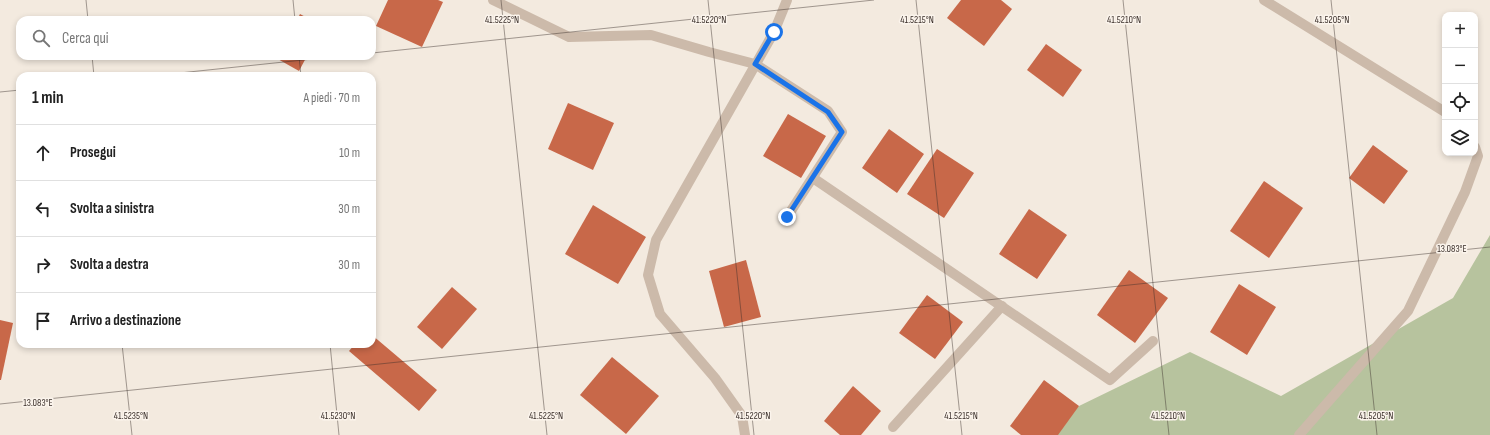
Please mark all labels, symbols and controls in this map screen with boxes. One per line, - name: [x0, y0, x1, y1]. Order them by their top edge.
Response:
- map controls: [1442, 12, 1478, 156]
- button: +: [1442, 12, 1478, 48]
- text: 41.5225°N: [485, 14, 519, 26]
- text: 41.5220°N: [692, 14, 726, 26]
- text: 41.5215°N: [900, 14, 934, 26]
- text: 41.5210°N: [1107, 14, 1141, 26]
- text: 41.5205°N: [1315, 14, 1349, 26]
- search box: [16, 16, 376, 60]
- route start: [765, 23, 783, 41]
- icon: search: [30, 27, 52, 49]
- text: Cerca qui: [62, 29, 109, 48]
- button: −: [1442, 48, 1478, 84]
- button: locate: [1442, 84, 1478, 120]
- text: 1 min: [32, 88, 64, 108]
- text: A piedi · 70 m: [303, 90, 360, 106]
- button: layers: [1442, 120, 1478, 156]
- icon: ahead: [32, 142, 54, 164]
- text: Prosegui: [70, 143, 116, 162]
- text: 10 m: [339, 145, 360, 161]
- icon: left: [32, 198, 54, 220]
- text: Svolta a sinistra: [70, 199, 154, 218]
- text: 30 m: [338, 201, 360, 217]
- route end: [778, 208, 796, 226]
- text: 13.083°E: [1437, 243, 1467, 255]
- icon: right: [32, 254, 54, 276]
- text: Svolta a destra: [70, 255, 149, 274]
- text: 30 m: [338, 257, 360, 273]
- icon: arrive: [32, 310, 54, 332]
- text: Arrivo a destinazione: [70, 311, 181, 330]
- text: 13.083°E: [23, 397, 53, 409]
- text: 41.5235°N: [114, 410, 148, 422]
- text: 41.5230°N: [321, 410, 355, 422]
- text: 41.5225°N: [529, 410, 563, 422]
- text: 41.5220°N: [736, 410, 770, 422]
- text: 41.5215°N: [944, 410, 978, 422]
- text: 41.5210°N: [1151, 410, 1185, 422]
- text: 41.5205°N: [1359, 410, 1393, 422]

